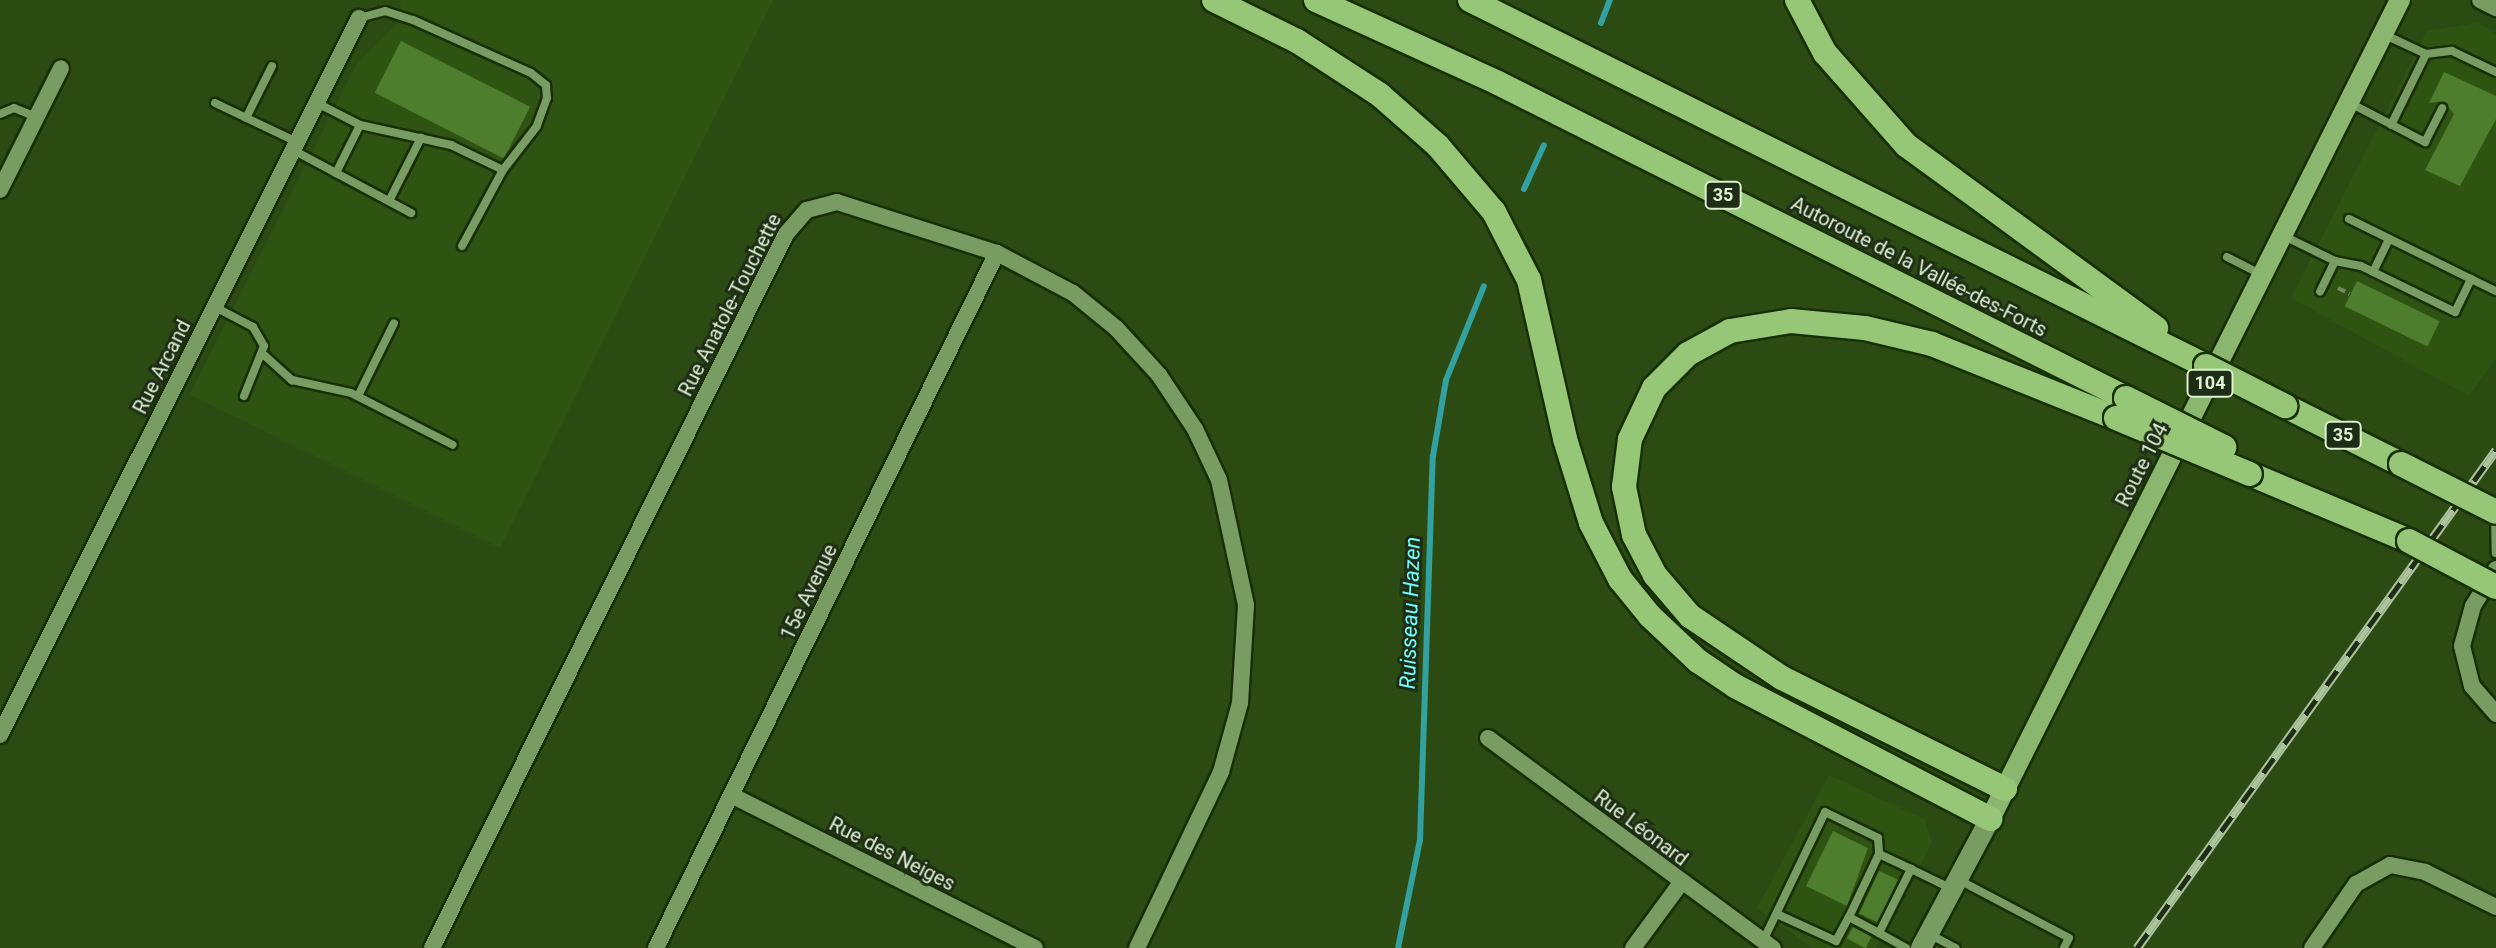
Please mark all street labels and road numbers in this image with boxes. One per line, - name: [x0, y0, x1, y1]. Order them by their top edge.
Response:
- road number: 35: [1703, 181, 1743, 209]
- street label: Autoroute de la Vallée-des-Forts: [1787, 192, 2051, 342]
- street label: Rue Anatole-Touchette: [673, 210, 787, 400]
- street label: Rue Arcand: [128, 316, 196, 418]
- road number: 104: [2186, 369, 2234, 397]
- street label: Route 104: [2111, 419, 2173, 511]
- road number: 35: [2323, 421, 2363, 449]
- street label: 15e Avenue: [776, 540, 842, 644]
- street label: Rue Léonard: [1589, 785, 1693, 871]
- street label: Rue des Neiges: [825, 812, 959, 896]

